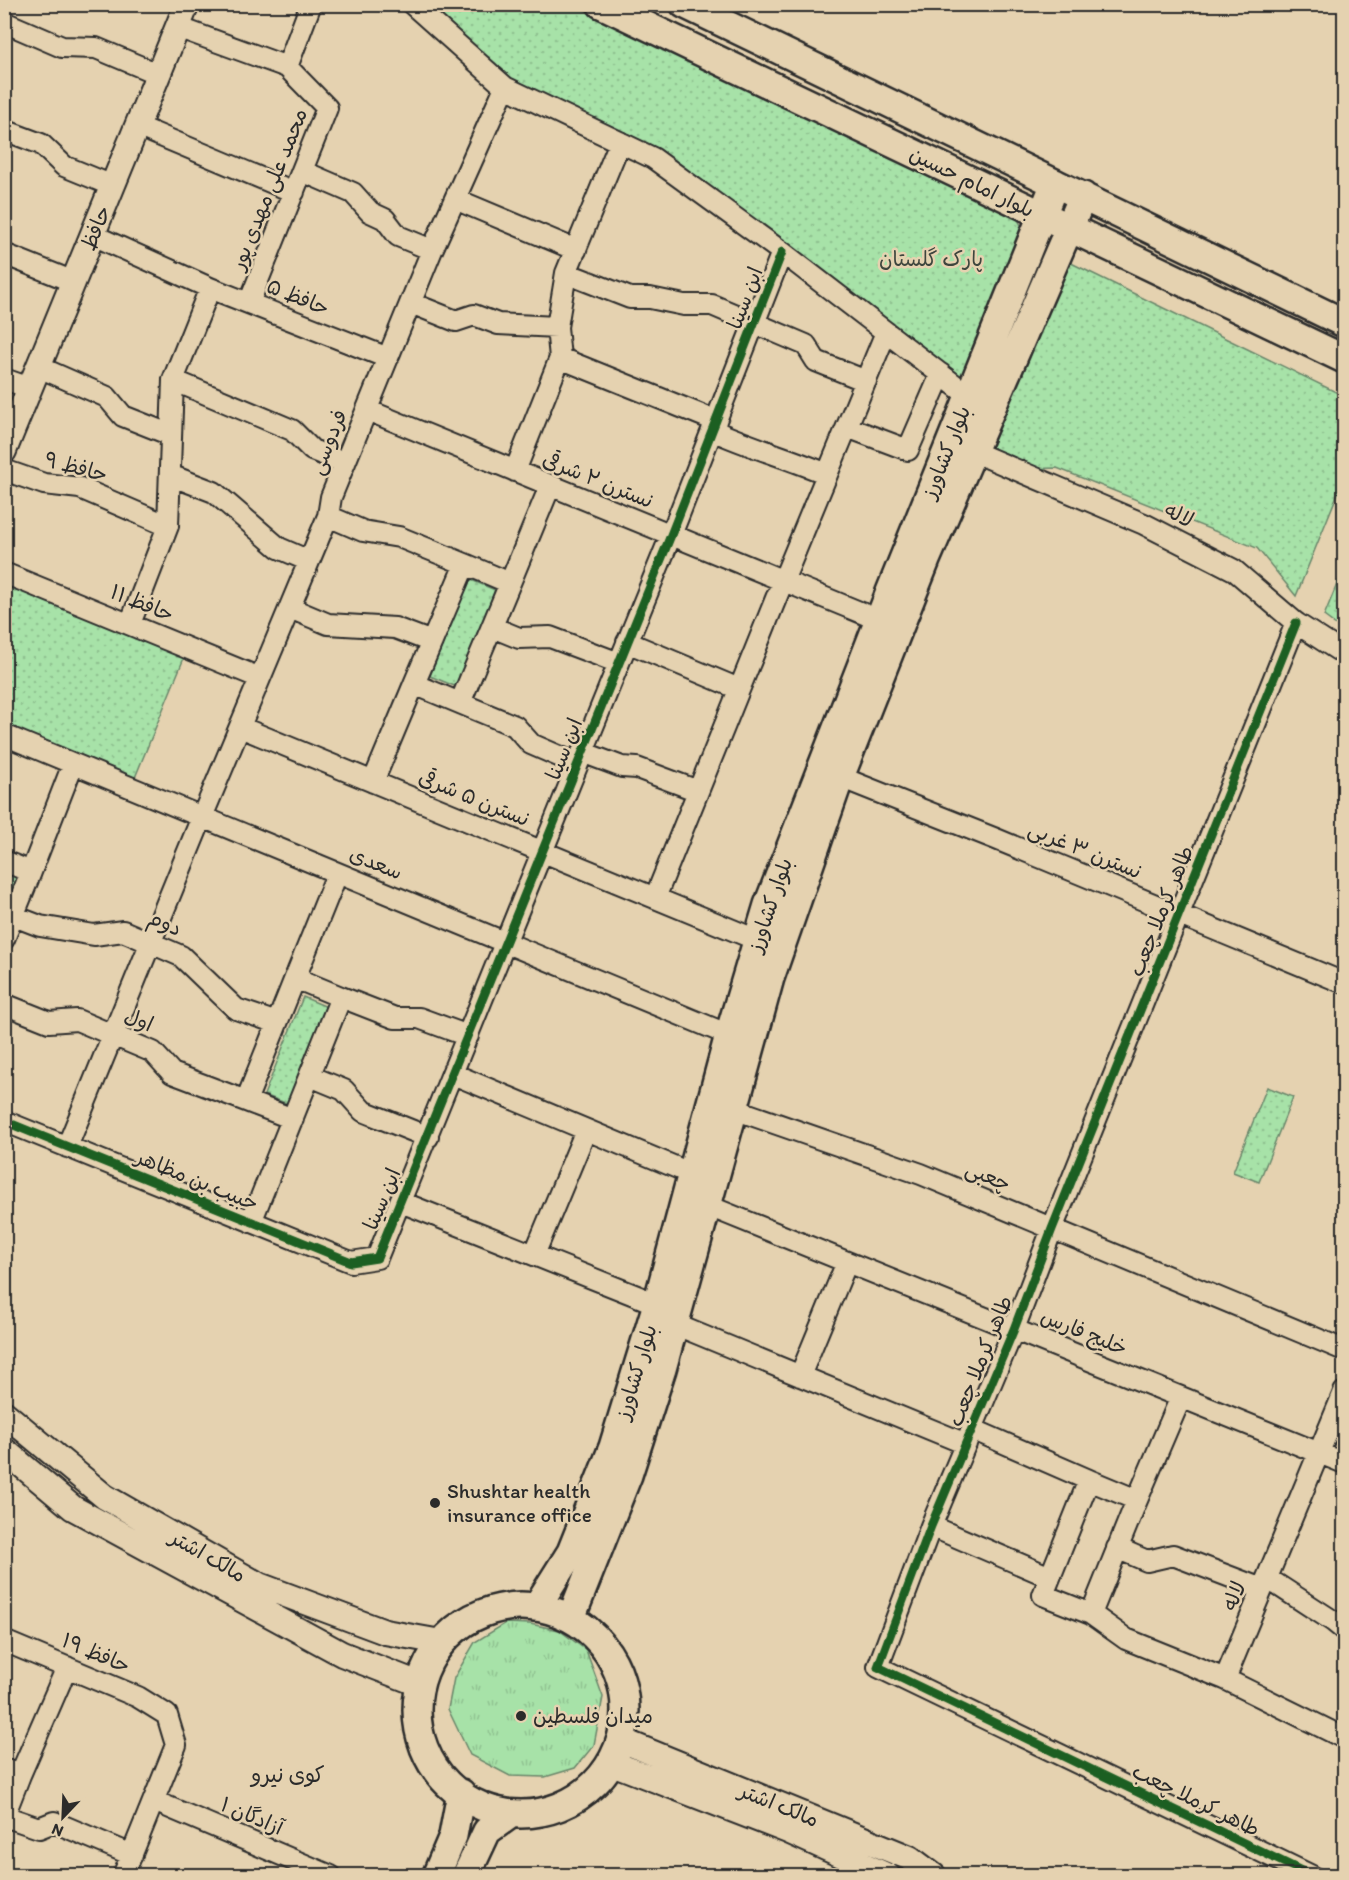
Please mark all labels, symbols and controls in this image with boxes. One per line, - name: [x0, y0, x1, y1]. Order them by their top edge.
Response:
- street label: محمد علی مهدی پور: [224, 104, 314, 276]
- street label: بلوار امام حسین: [904, 141, 1039, 226]
- street label: حافظ: [75, 202, 116, 254]
- park label: پارک گلستان: [879, 246, 983, 272]
- street label: ابن سینا: [721, 263, 769, 333]
- street label: حافظ ۵: [263, 273, 333, 320]
- street label: بلوار کشاورز: [915, 402, 976, 504]
- street label: فردوسی: [303, 406, 354, 479]
- street label: حافظ ۹: [42, 446, 110, 487]
- street label: نسترن ۲ شرقی: [539, 446, 657, 513]
- street label: لاله: [1160, 497, 1198, 532]
- street label: حافظ ۱۱: [107, 579, 178, 627]
- street label: ابن سینا: [540, 714, 588, 784]
- street label: نسترن ۵ شرقی: [415, 764, 533, 831]
- street label: نسترن ۳ غربی: [1024, 815, 1146, 885]
- street label: سعدی: [346, 841, 406, 884]
- street label: طاهر کرملا چعب: [1123, 842, 1199, 980]
- street label: بلوار کشاورز: [741, 854, 798, 957]
- street label: دوم: [143, 904, 186, 944]
- street label: اول: [121, 1002, 157, 1037]
- street label: حبیب بن مظاهر: [130, 1143, 262, 1216]
- street label: چعبی: [961, 1155, 1014, 1198]
- street label: ابن سینا: [357, 1164, 407, 1234]
- street label: طاهر کرملا چعب: [942, 1292, 1018, 1430]
- street label: خلیج فارس: [1037, 1303, 1131, 1362]
- street label: بلوار کشاورز: [609, 1321, 663, 1425]
- place label: Shushtar health insurance office: [447, 1478, 592, 1527]
- marker: Shushtar health insurance office: [428, 1496, 442, 1510]
- street label: مالک اشتر: [164, 1523, 251, 1587]
- street label: لاله: [1216, 1577, 1251, 1614]
- street label: حافظ ۱۹: [58, 1627, 134, 1678]
- place label: میدان فلسطین: [533, 1703, 653, 1728]
- marker: میدان فلسطین: [514, 1709, 528, 1723]
- street label: طاهر کرملا چعب: [1128, 1758, 1264, 1842]
- district label: کوی نیرو: [249, 1761, 325, 1788]
- street label: مالک اشتر: [734, 1777, 823, 1832]
- north arrow: [33, 1787, 93, 1847]
- street label: آزادگان ۱: [217, 1791, 288, 1840]
- text: N: [49, 1819, 66, 1841]

